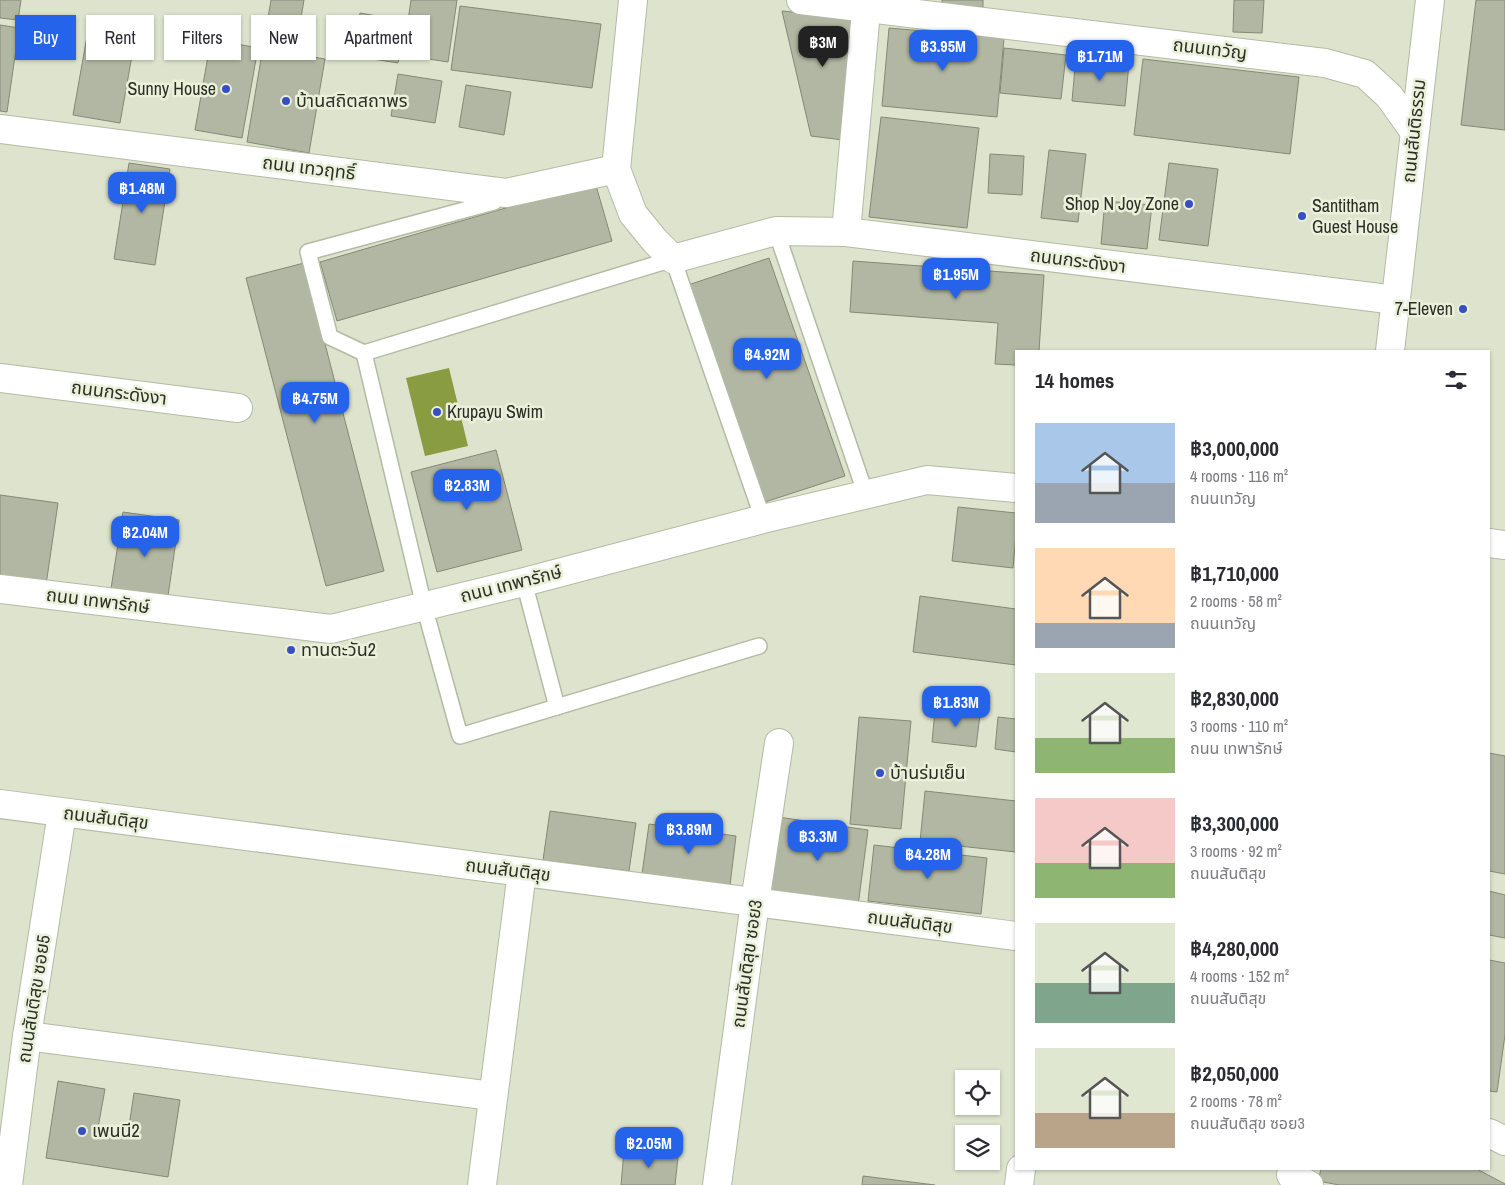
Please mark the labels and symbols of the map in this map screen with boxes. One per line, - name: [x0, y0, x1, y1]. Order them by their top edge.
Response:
- pin: ฿3M: [799, 26, 847, 68]
- pin: ฿3.95M: [902, 30, 984, 72]
- street label: ถนนเทวัญ: [1172, 32, 1249, 65]
- pin: ฿1.71M: [1059, 39, 1141, 82]
- place label: Sunny House: [127, 76, 216, 101]
- street label: ถนนสันติธรรม: [1396, 78, 1431, 184]
- marker: Sunny House: [220, 83, 232, 95]
- place label: บ้านสถิตสถาพร: [296, 88, 408, 113]
- marker: บ้านสถิตสถาพร: [280, 95, 292, 107]
- street label: ถนน เทวฤทธิ์: [261, 149, 357, 186]
- pin: ฿1.48M: [101, 172, 183, 214]
- place label: Shop N Joy Zone: [1065, 191, 1179, 216]
- place label: Santitham Guest House: [1312, 193, 1398, 239]
- marker: Shop N Joy Zone: [1183, 198, 1195, 210]
- marker: Santitham Guest House: [1296, 210, 1308, 222]
- street label: ถนนกระดังงา: [1029, 242, 1127, 279]
- pin: ฿1.95M: [915, 258, 997, 300]
- place label: 7-Eleven: [1395, 296, 1453, 321]
- marker: 7-Eleven: [1457, 303, 1469, 315]
- pin: ฿4.92M: [726, 338, 808, 380]
- street label: ถนนกระดังงา: [70, 374, 168, 411]
- pin: ฿4.75M: [274, 382, 356, 424]
- place label: Krupayu Swim: [447, 399, 543, 424]
- marker: Krupayu Swim: [431, 406, 443, 418]
- pin: ฿2.83M: [426, 468, 508, 511]
- pin: ฿2.04M: [104, 516, 186, 558]
- street label: ถนน เทพารักษ์: [457, 559, 564, 608]
- street label: ถนน เทพารักษ์: [45, 582, 151, 619]
- place label: ทานตะวัน2: [301, 637, 376, 662]
- marker: ทานตะวัน2: [285, 644, 297, 656]
- pin: ฿1.83M: [915, 686, 997, 728]
- place label: บ้านร่มเย็น: [890, 760, 966, 785]
- marker: บ้านร่มเย็น: [874, 767, 886, 779]
- street label: ถนนสันติสุข: [62, 800, 150, 835]
- pin: ฿3.89M: [648, 812, 730, 855]
- pin: ฿3.3M: [783, 820, 853, 862]
- pin: ฿4.28M: [887, 838, 969, 880]
- street label: ถนนสันติสุข: [464, 852, 552, 887]
- street label: ถนนสันติสุข ซอย3: [725, 898, 768, 1030]
- street label: ถนนสันติสุข: [866, 904, 954, 939]
- street label: ถนนสันติสุข ซอย5: [11, 933, 56, 1065]
- place label: เพนนี2: [92, 1118, 140, 1143]
- marker: เพนนี2: [76, 1125, 88, 1137]
- pin: ฿2.05M: [608, 1126, 690, 1169]

